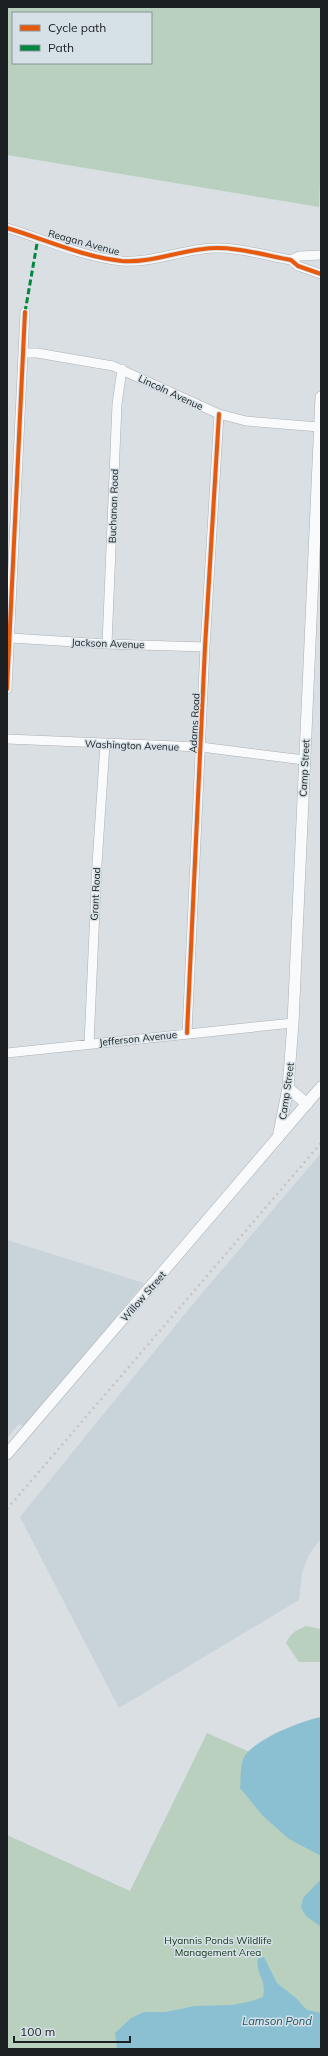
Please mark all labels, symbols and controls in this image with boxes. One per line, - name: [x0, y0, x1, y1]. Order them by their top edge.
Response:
- legend: [12, 12, 152, 64]
- text: Cycle path: [48, 20, 106, 35]
- text: Path: [48, 40, 74, 55]
- street label: Reagan Avenue: [47, 227, 121, 258]
- street label: Lincoln Avenue: [136, 372, 205, 413]
- street label: Buchanan Road: [106, 469, 121, 543]
- street label: Jackson Avenue: [71, 636, 145, 651]
- street label: Adams Road: [186, 693, 203, 753]
- street label: Washington Avenue: [85, 737, 179, 754]
- street label: Camp Street: [296, 738, 313, 797]
- street label: Grant Road: [88, 867, 103, 921]
- street label: Jefferson Avenue: [98, 1028, 178, 1049]
- street label: Camp Street: [276, 1061, 297, 1121]
- street label: Willow Street: [118, 1268, 169, 1324]
- park label: Hyannis Ponds Wildlife Management Area: [164, 1934, 272, 1959]
- water label: Lamson Pond: [242, 2014, 312, 2028]
- scale bar: [14, 2018, 130, 2044]
- text: 100 m: [20, 2024, 55, 2039]

